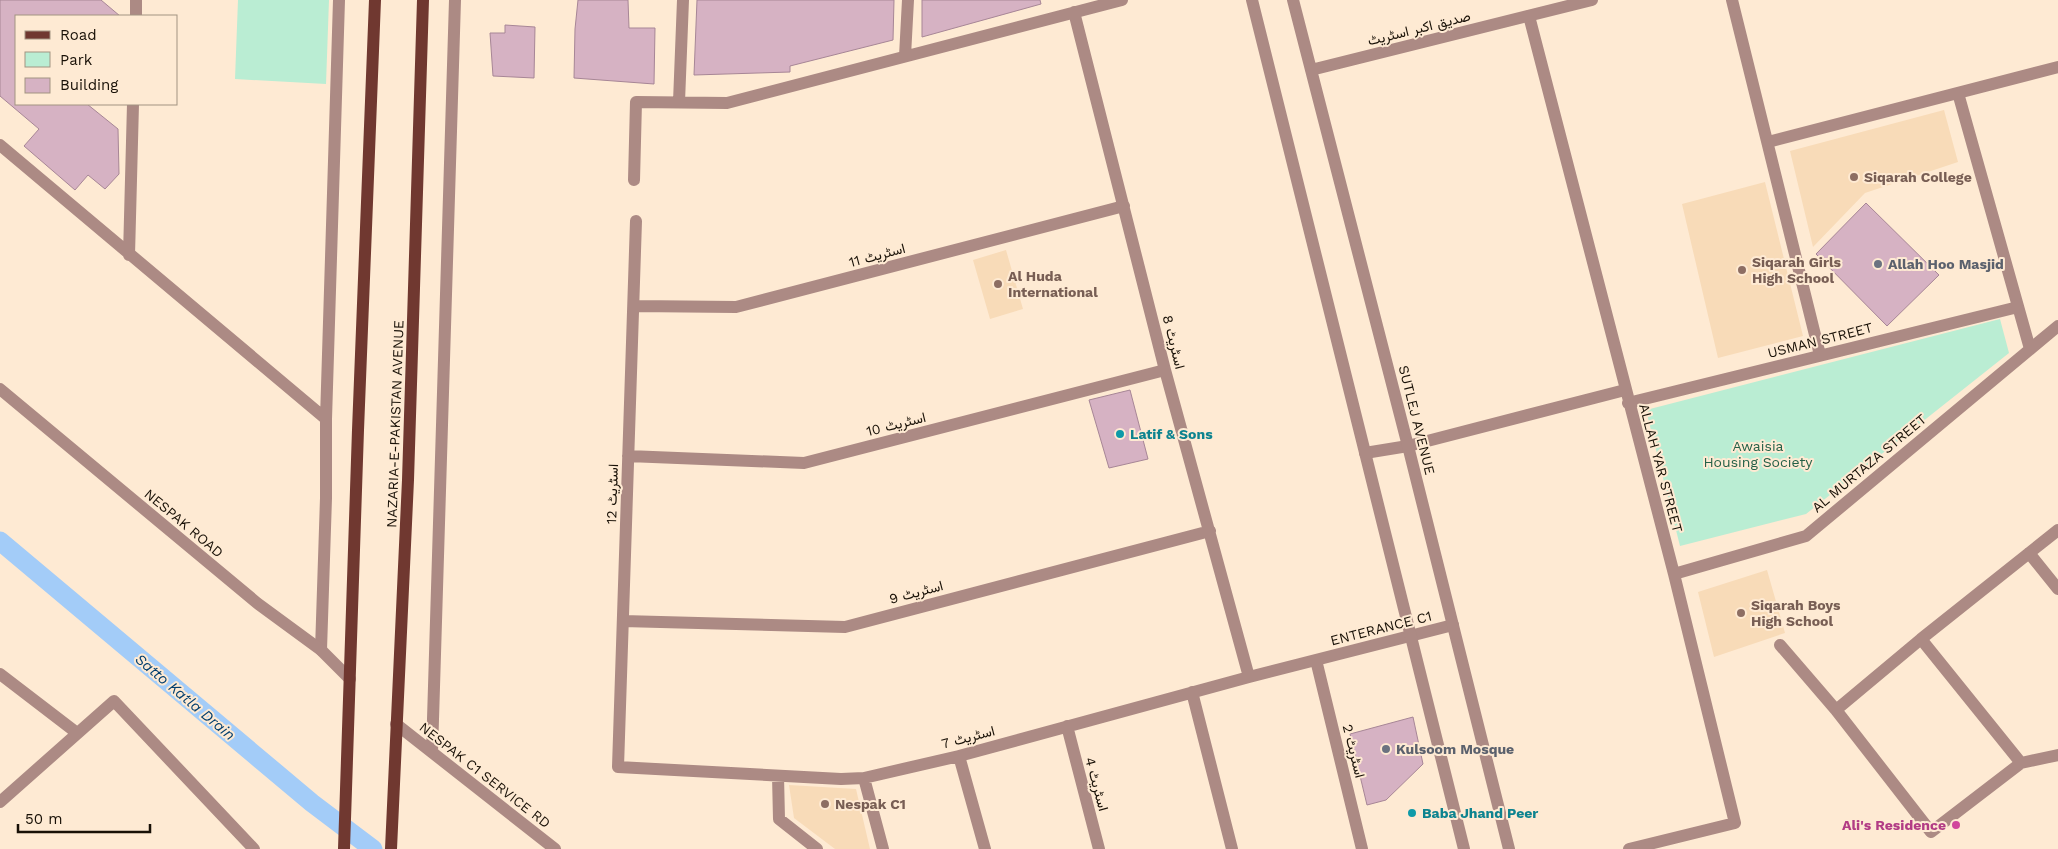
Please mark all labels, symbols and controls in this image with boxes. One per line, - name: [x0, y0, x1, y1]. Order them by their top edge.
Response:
- street label: صدیق اکبر اسٹریٹ: [1366, 7, 1473, 49]
- legend: [15, 15, 178, 105]
- text: Road: [60, 26, 97, 44]
- text: Park: [60, 51, 93, 69]
- text: Building: [60, 76, 118, 94]
- place label: Siqarah College: [1864, 169, 1972, 185]
- marker: Siqarah College: [1848, 171, 1860, 183]
- street label: اسٹریٹ 11: [847, 240, 907, 271]
- place label: Siqarah Girls High School: [1752, 254, 1841, 286]
- place label: Allah Hoo Masjid: [1888, 256, 2004, 272]
- marker: Allah Hoo Masjid: [1872, 258, 1884, 270]
- marker: Siqarah Girls High School: [1736, 264, 1748, 276]
- place label: Al Huda International: [1008, 268, 1098, 300]
- marker: Al Huda International: [992, 278, 1004, 290]
- street label: اسٹریٹ 8: [1159, 313, 1188, 371]
- street label: USMAN STREET: [1766, 319, 1875, 361]
- street label: NAZARIA-E-PAKISTAN AVENUE: [383, 320, 407, 528]
- street label: SUTLEJ AVENUE: [1396, 364, 1438, 476]
- street label: ALLAH YAR STREET: [1636, 402, 1686, 535]
- street label: اسٹریٹ 10: [865, 409, 928, 440]
- street label: AL MURTAZA STREET: [1809, 410, 1930, 515]
- place label: Latif & Sons: [1130, 426, 1213, 442]
- marker: Latif & Sons: [1114, 428, 1126, 440]
- park label: Awaisia Housing Society: [1703, 438, 1813, 470]
- street label: اسٹریٹ 12: [603, 464, 622, 524]
- street label: NESPAK ROAD: [141, 485, 227, 561]
- street label: اسٹریٹ 9: [887, 577, 945, 608]
- place label: Siqarah Boys High School: [1751, 597, 1841, 629]
- marker: Siqarah Boys High School: [1735, 607, 1747, 619]
- street label: ENTERANCE C1: [1329, 608, 1433, 648]
- water label: Satto Katla Drain: [131, 650, 239, 744]
- street label: NESPAK C1 SERVICE RD: [416, 719, 554, 831]
- street label: اسٹریٹ 7: [940, 722, 997, 753]
- street label: اسٹریٹ 2: [1339, 723, 1368, 780]
- place label: Kulsoom Mosque: [1396, 741, 1514, 757]
- marker: Kulsoom Mosque: [1380, 743, 1392, 755]
- street label: اسٹریٹ 4: [1081, 755, 1112, 813]
- place label: Nespak C1: [835, 796, 906, 812]
- marker: Nespak C1: [819, 798, 831, 810]
- scale bar: [18, 802, 150, 834]
- place label: Baba Jhand Peer: [1422, 805, 1538, 821]
- marker: Baba Jhand Peer: [1406, 807, 1418, 819]
- text: 50 m: [25, 810, 62, 828]
- place label: Ali's Residence: [1842, 817, 1946, 833]
- marker: Ali's Residence: [1950, 819, 1962, 831]

